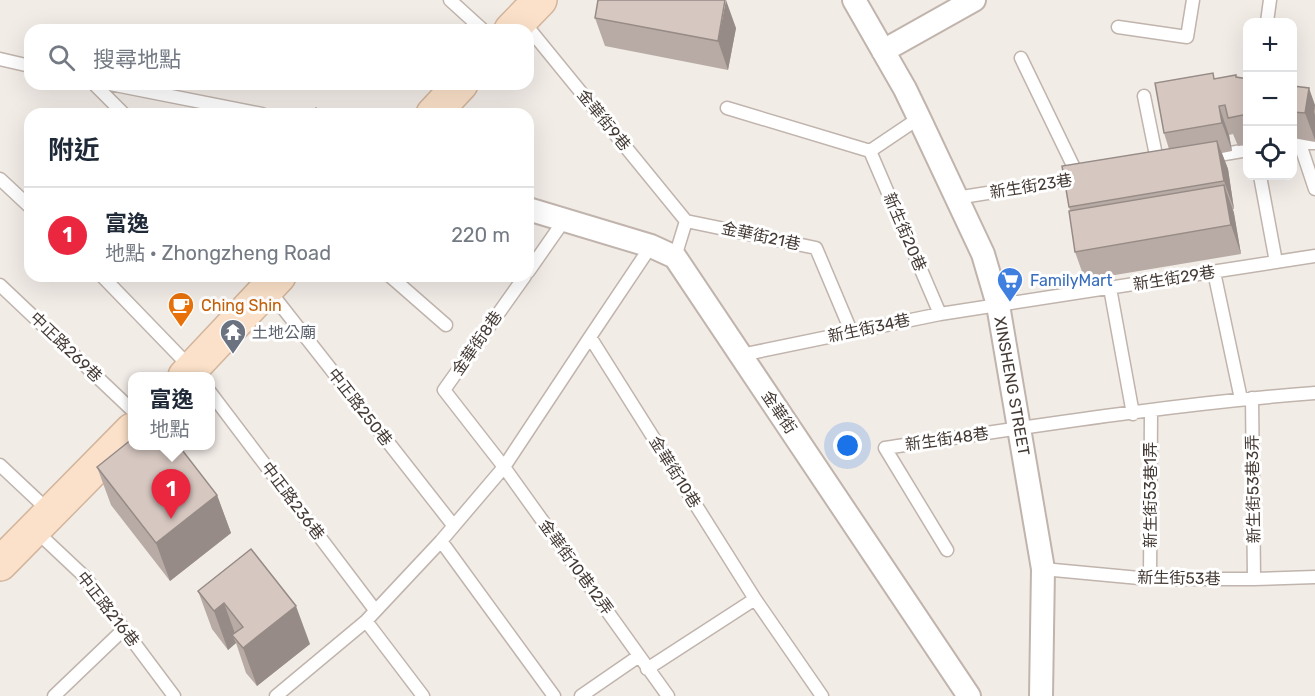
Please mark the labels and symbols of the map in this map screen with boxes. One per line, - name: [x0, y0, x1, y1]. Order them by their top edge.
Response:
- street label: 金華街9巷: [573, 85, 635, 155]
- street label: 新生街23巷: [989, 170, 1073, 202]
- street label: 新生街20巷: [880, 190, 930, 274]
- street label: 金華街21巷: [720, 218, 802, 254]
- street label: 新生街29巷: [1132, 262, 1216, 294]
- supermarket icon: FamilyMart: [995, 265, 1025, 303]
- place label: FamilyMart: [1030, 271, 1112, 290]
- cafe icon: Ching Shin: [166, 290, 196, 328]
- place label: Ching Shin: [201, 296, 282, 315]
- street label: 金華街8巷: [448, 307, 506, 379]
- street label: 中正路269巷: [26, 308, 106, 386]
- street label: 新生街34巷: [826, 310, 912, 346]
- street label: XINSHENG STREET: [990, 315, 1034, 457]
- temple icon: 土地公廟: [218, 317, 248, 355]
- place label: 土地公廟: [252, 323, 316, 342]
- street label: 中正路250巷: [324, 364, 396, 450]
- street label: 金華街: [758, 387, 800, 437]
- street label: 新生街48巷: [904, 424, 990, 454]
- your location: [833, 431, 862, 460]
- street label: 金華街10巷: [645, 433, 705, 511]
- street label: 新生街53巷3弄: [1243, 434, 1263, 544]
- street label: 新生街53巷1弄: [1141, 442, 1160, 548]
- street label: 中正路236巷: [258, 458, 328, 544]
- pin: 1: [152, 470, 190, 519]
- street label: 金華街10巷12弄: [535, 516, 617, 618]
- street label: 中正路216巷: [73, 568, 143, 650]
- street label: 新生街53巷: [1137, 568, 1221, 588]

